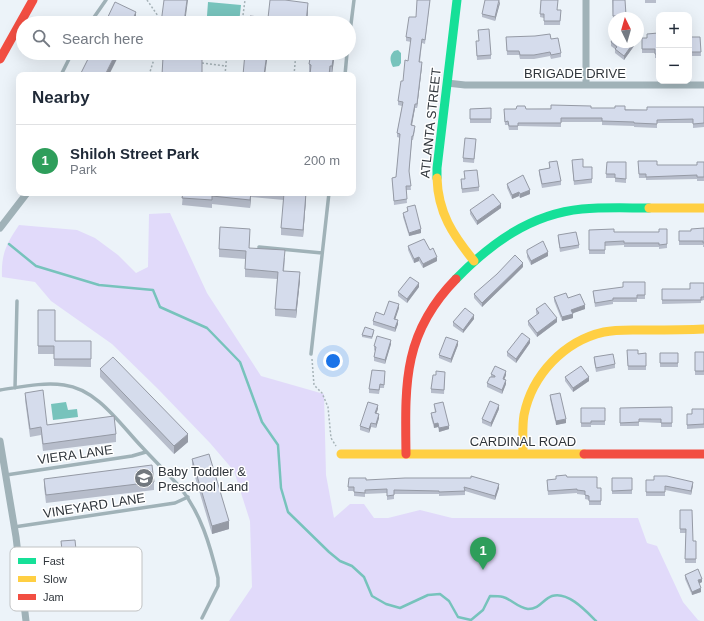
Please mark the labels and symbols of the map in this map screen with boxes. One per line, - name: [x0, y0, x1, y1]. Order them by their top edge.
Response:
- north arrow: [608, 12, 644, 48]
- street label: BRIGADE DRIVE: [524, 66, 626, 81]
- street label: ATLANTA STREET: [417, 67, 444, 179]
- your location: [323, 351, 343, 371]
- street label: CARDINAL ROAD: [470, 434, 576, 449]
- street label: VIERA LANE: [36, 442, 114, 467]
- place label: Baby Toddler & Preschool Land: [158, 464, 248, 494]
- school or university icon: Baby Toddler & Preschool Land: [133, 467, 155, 489]
- street label: VINEYARD LANE: [42, 490, 146, 521]
- pin: 1: [470, 537, 496, 570]
- legend: [10, 547, 142, 611]
- text: Fast: [43, 555, 64, 567]
- text: Slow: [43, 573, 67, 585]
- text: Jam: [43, 591, 64, 603]

